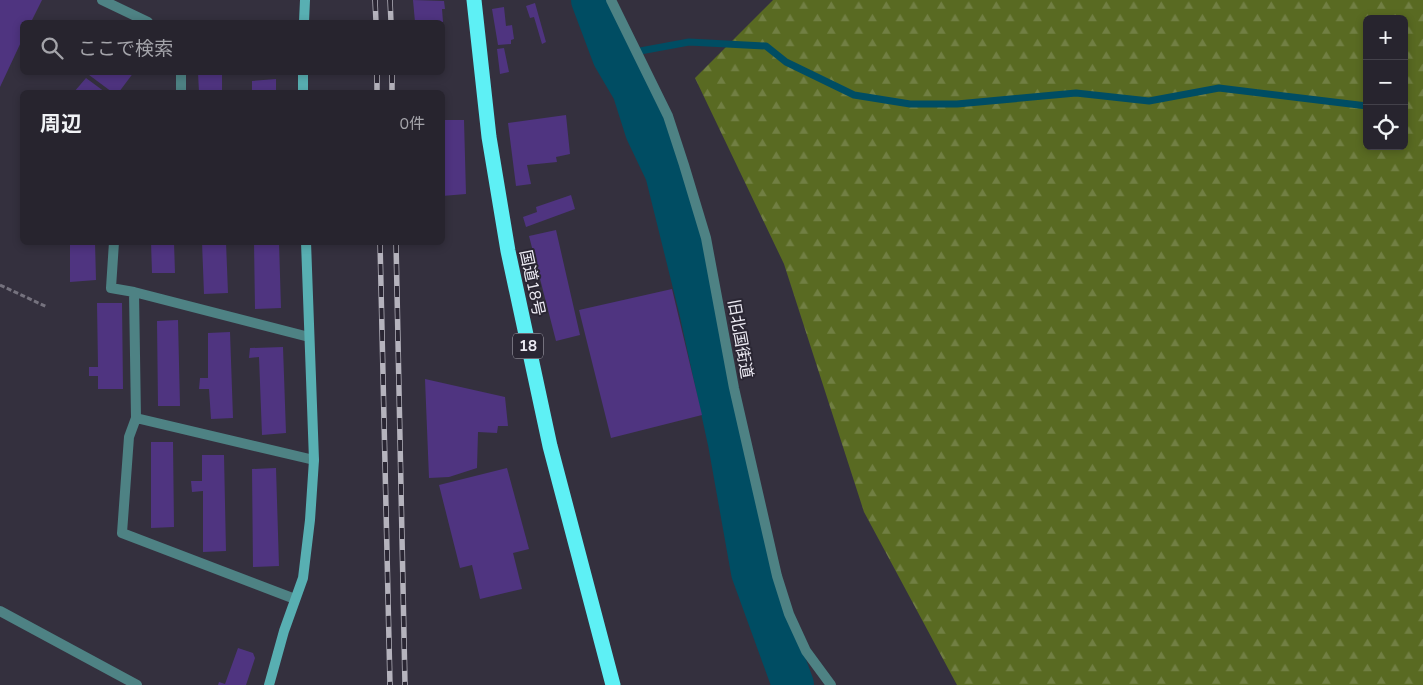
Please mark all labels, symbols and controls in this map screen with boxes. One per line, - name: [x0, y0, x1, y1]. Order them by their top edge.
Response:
- map controls: [1363, 15, 1408, 150]
- button: +: [1363, 15, 1408, 60]
- search box: [20, 20, 445, 75]
- icon: search: [38, 34, 66, 62]
- text: ここで検索: [78, 36, 173, 62]
- button: −: [1363, 60, 1408, 105]
- button: locate: [1363, 105, 1408, 150]
- text: 周辺: [40, 110, 82, 138]
- text: 0件: [399, 113, 425, 135]
- street label: 国道18号: [514, 248, 550, 318]
- street label: 旧北国街道: [722, 298, 758, 380]
- road number: 18: [513, 334, 543, 358]

